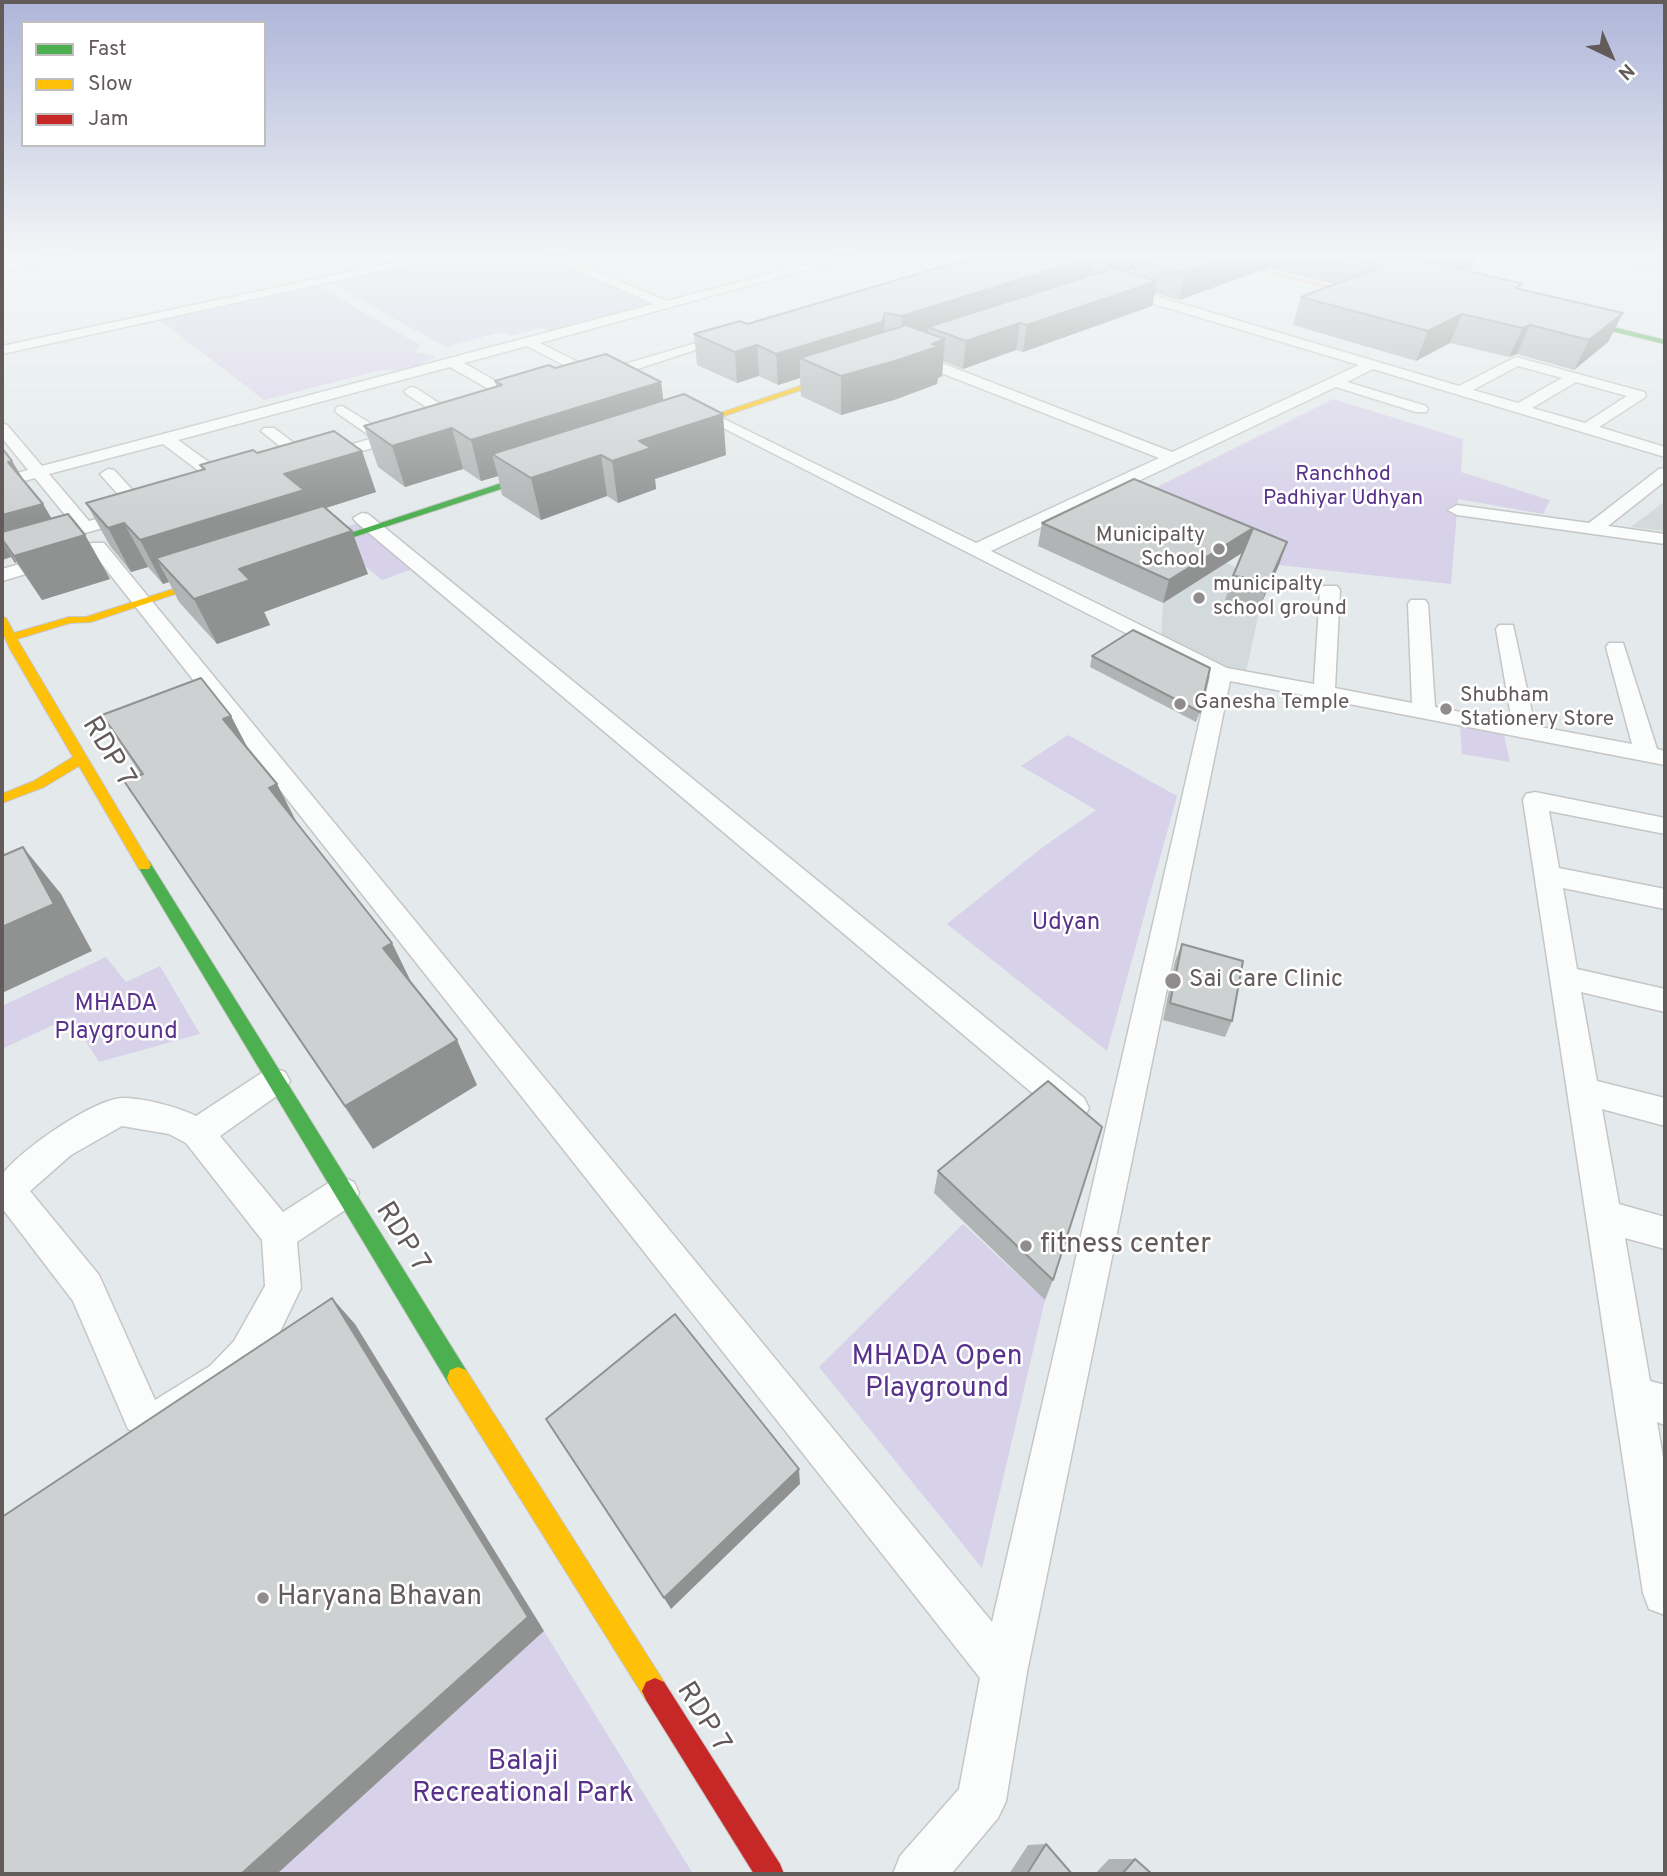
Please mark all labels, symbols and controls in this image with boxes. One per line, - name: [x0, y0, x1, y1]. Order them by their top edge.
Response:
- legend: [21, 21, 266, 147]
- north arrow: [1576, 21, 1646, 91]
- text: Fast: [88, 36, 127, 63]
- text: N: [1612, 58, 1639, 84]
- text: Slow: [88, 71, 133, 98]
- text: Jam: [88, 106, 129, 133]
- park label: Ranchhod Padhiyar Udhyan: [1263, 463, 1423, 513]
- place label: Municipalty School: [1096, 524, 1205, 574]
- marker: Municipalty School: [1211, 541, 1227, 557]
- place label: municipalty school ground: [1213, 573, 1347, 623]
- marker: municipalty school ground: [1191, 590, 1207, 606]
- place label: Shubham Stationery Store: [1460, 684, 1614, 734]
- place label: Ganesha Temple: [1194, 691, 1349, 717]
- marker: Ganesha Temple: [1172, 696, 1188, 712]
- marker: Shubham Stationery Store: [1438, 701, 1454, 717]
- street label: RDP 7: [73, 712, 141, 794]
- park label: Udyan: [1032, 910, 1100, 938]
- place label: Sai Care Clinic: [1189, 967, 1343, 995]
- marker: Sai Care Clinic: [1163, 971, 1183, 991]
- park label: MHADA Playground: [54, 991, 178, 1047]
- street label: RDP 7: [367, 1197, 435, 1279]
- place label: fitness center: [1040, 1229, 1211, 1263]
- marker: fitness center: [1018, 1238, 1034, 1254]
- park label: MHADA Open Playground: [851, 1341, 1023, 1407]
- place label: Haryana Bhavan: [277, 1581, 482, 1615]
- marker: Haryana Bhavan: [255, 1590, 271, 1606]
- street label: RDP 7: [668, 1677, 736, 1759]
- park label: Balaji Recreational Park: [412, 1746, 634, 1812]

